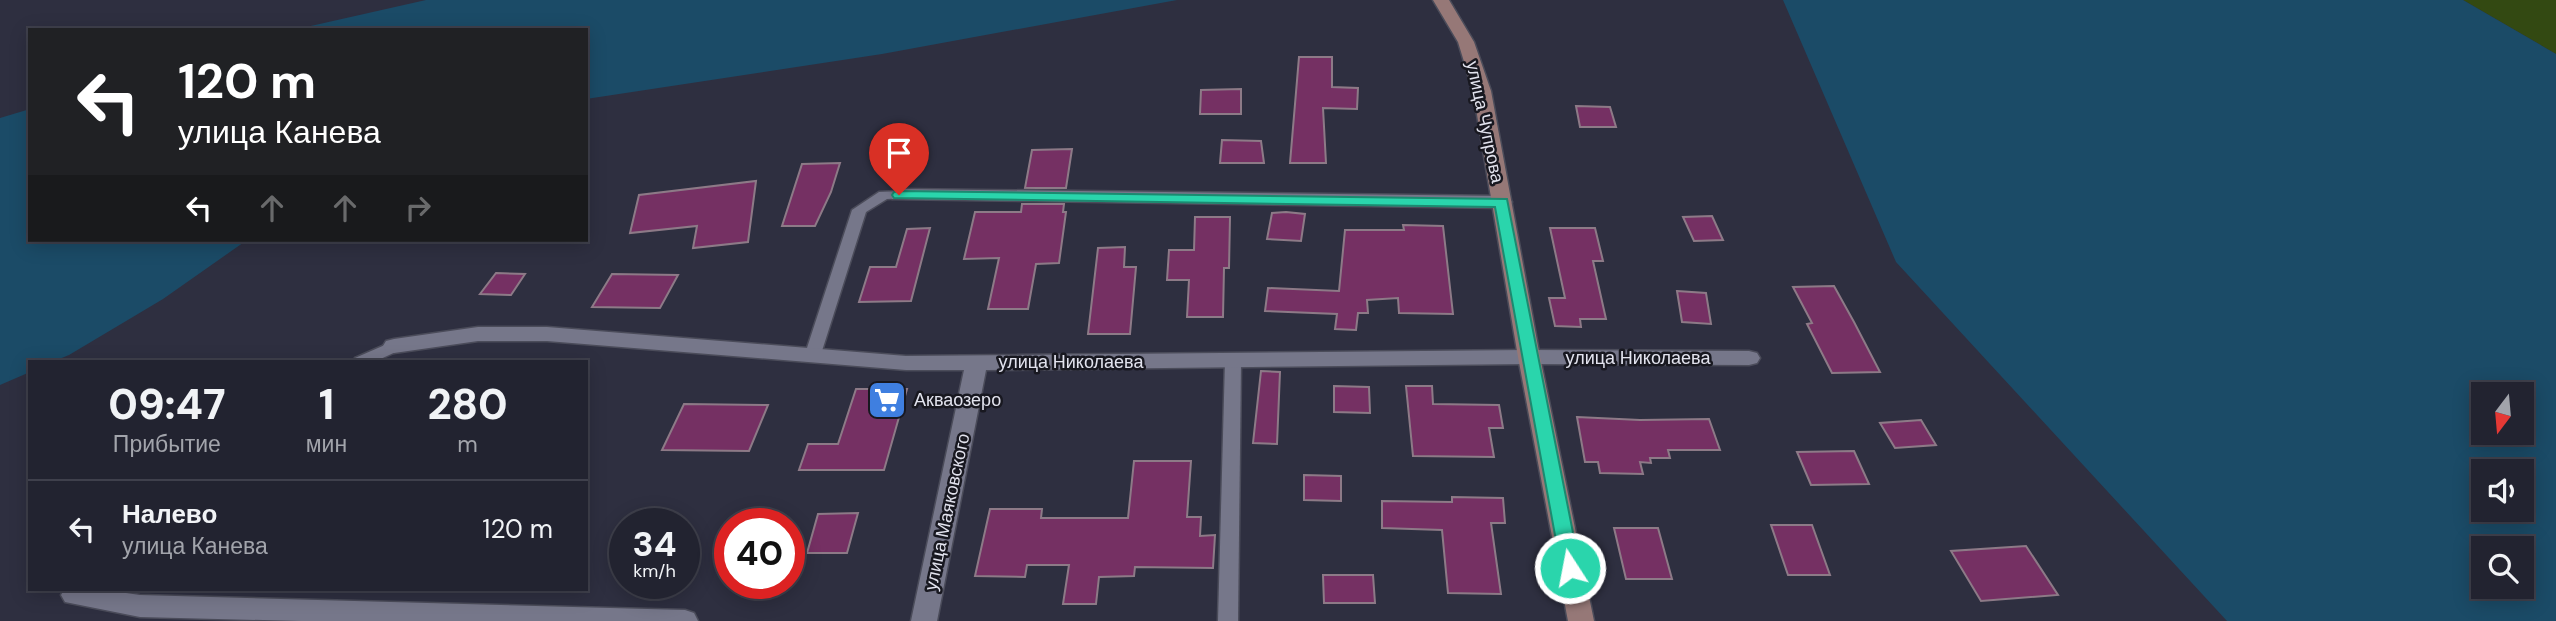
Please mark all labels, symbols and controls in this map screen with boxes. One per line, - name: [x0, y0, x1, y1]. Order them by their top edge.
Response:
- text: 120 m: [178, 49, 316, 113]
- icon: left: [63, 56, 154, 147]
- street label: улица Чупрова: [1460, 59, 1510, 186]
- text: улица Канева: [178, 111, 381, 153]
- pin: [869, 123, 929, 195]
- icon: arrive: [880, 134, 918, 172]
- icon: left: [180, 189, 218, 227]
- icon: ahead: [253, 189, 291, 227]
- icon: ahead: [326, 189, 364, 227]
- icon: right: [399, 189, 437, 227]
- street label: улица Николаева: [1566, 346, 1711, 370]
- street label: улица Николаева: [999, 350, 1144, 374]
- text: 09:47: [108, 377, 226, 432]
- text: 1: [319, 377, 334, 432]
- text: 280: [427, 377, 508, 432]
- supermarket icon: Акваозеро: [866, 379, 908, 421]
- north arrow: [2471, 382, 2534, 444]
- map controls: [2471, 382, 2534, 599]
- place label: Акваозеро: [914, 388, 1001, 412]
- text: Прибытие: [113, 429, 221, 459]
- text: мин: [306, 429, 347, 459]
- text: m: [457, 429, 478, 459]
- street label: улица Маяковского: [919, 431, 975, 593]
- button: sound: [2471, 459, 2534, 522]
- text: Налево: [122, 497, 217, 531]
- speed limit sign: 40: [714, 508, 805, 599]
- icon: left: [63, 510, 101, 548]
- text: 120 m: [482, 512, 553, 546]
- text: 34: [633, 521, 676, 567]
- text: улица Канева: [122, 531, 268, 561]
- position arrow: [1533, 531, 1607, 605]
- button: search: [2471, 536, 2534, 599]
- text: km/h: [633, 559, 676, 583]

